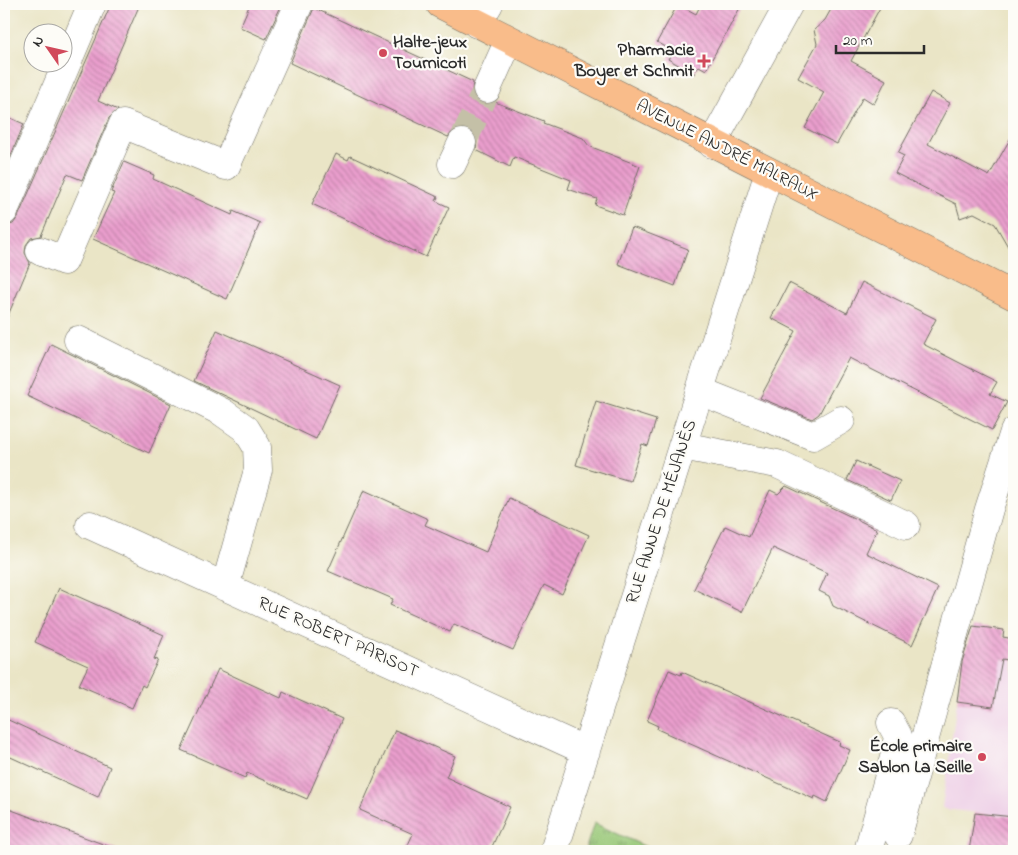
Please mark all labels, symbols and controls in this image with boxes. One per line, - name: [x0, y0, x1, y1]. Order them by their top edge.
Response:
- north arrow: [22, 22, 72, 72]
- scale bar: [836, 22, 923, 54]
- place label: Halte-jeux Tournicoti: [393, 30, 467, 77]
- text: 20 m: [843, 30, 873, 52]
- text: N: [27, 32, 50, 51]
- place label: Pharmacie Boyer et Schmit: [573, 38, 695, 86]
- marker: Halte-jeux Tournicoti: [377, 47, 389, 59]
- marker: Pharmacie Boyer et Schmit: [698, 55, 710, 67]
- street label: AVENUE ANDRÉ MALRAUX: [631, 94, 823, 208]
- street label: RUE ANNE DE MÉJANÈS: [620, 416, 704, 608]
- street label: RUE ROBERT PARISOT: [253, 591, 423, 685]
- place label: École primaire Sablon La Seille: [858, 734, 973, 781]
- marker: École primaire Sablon La Seille: [976, 751, 988, 763]

